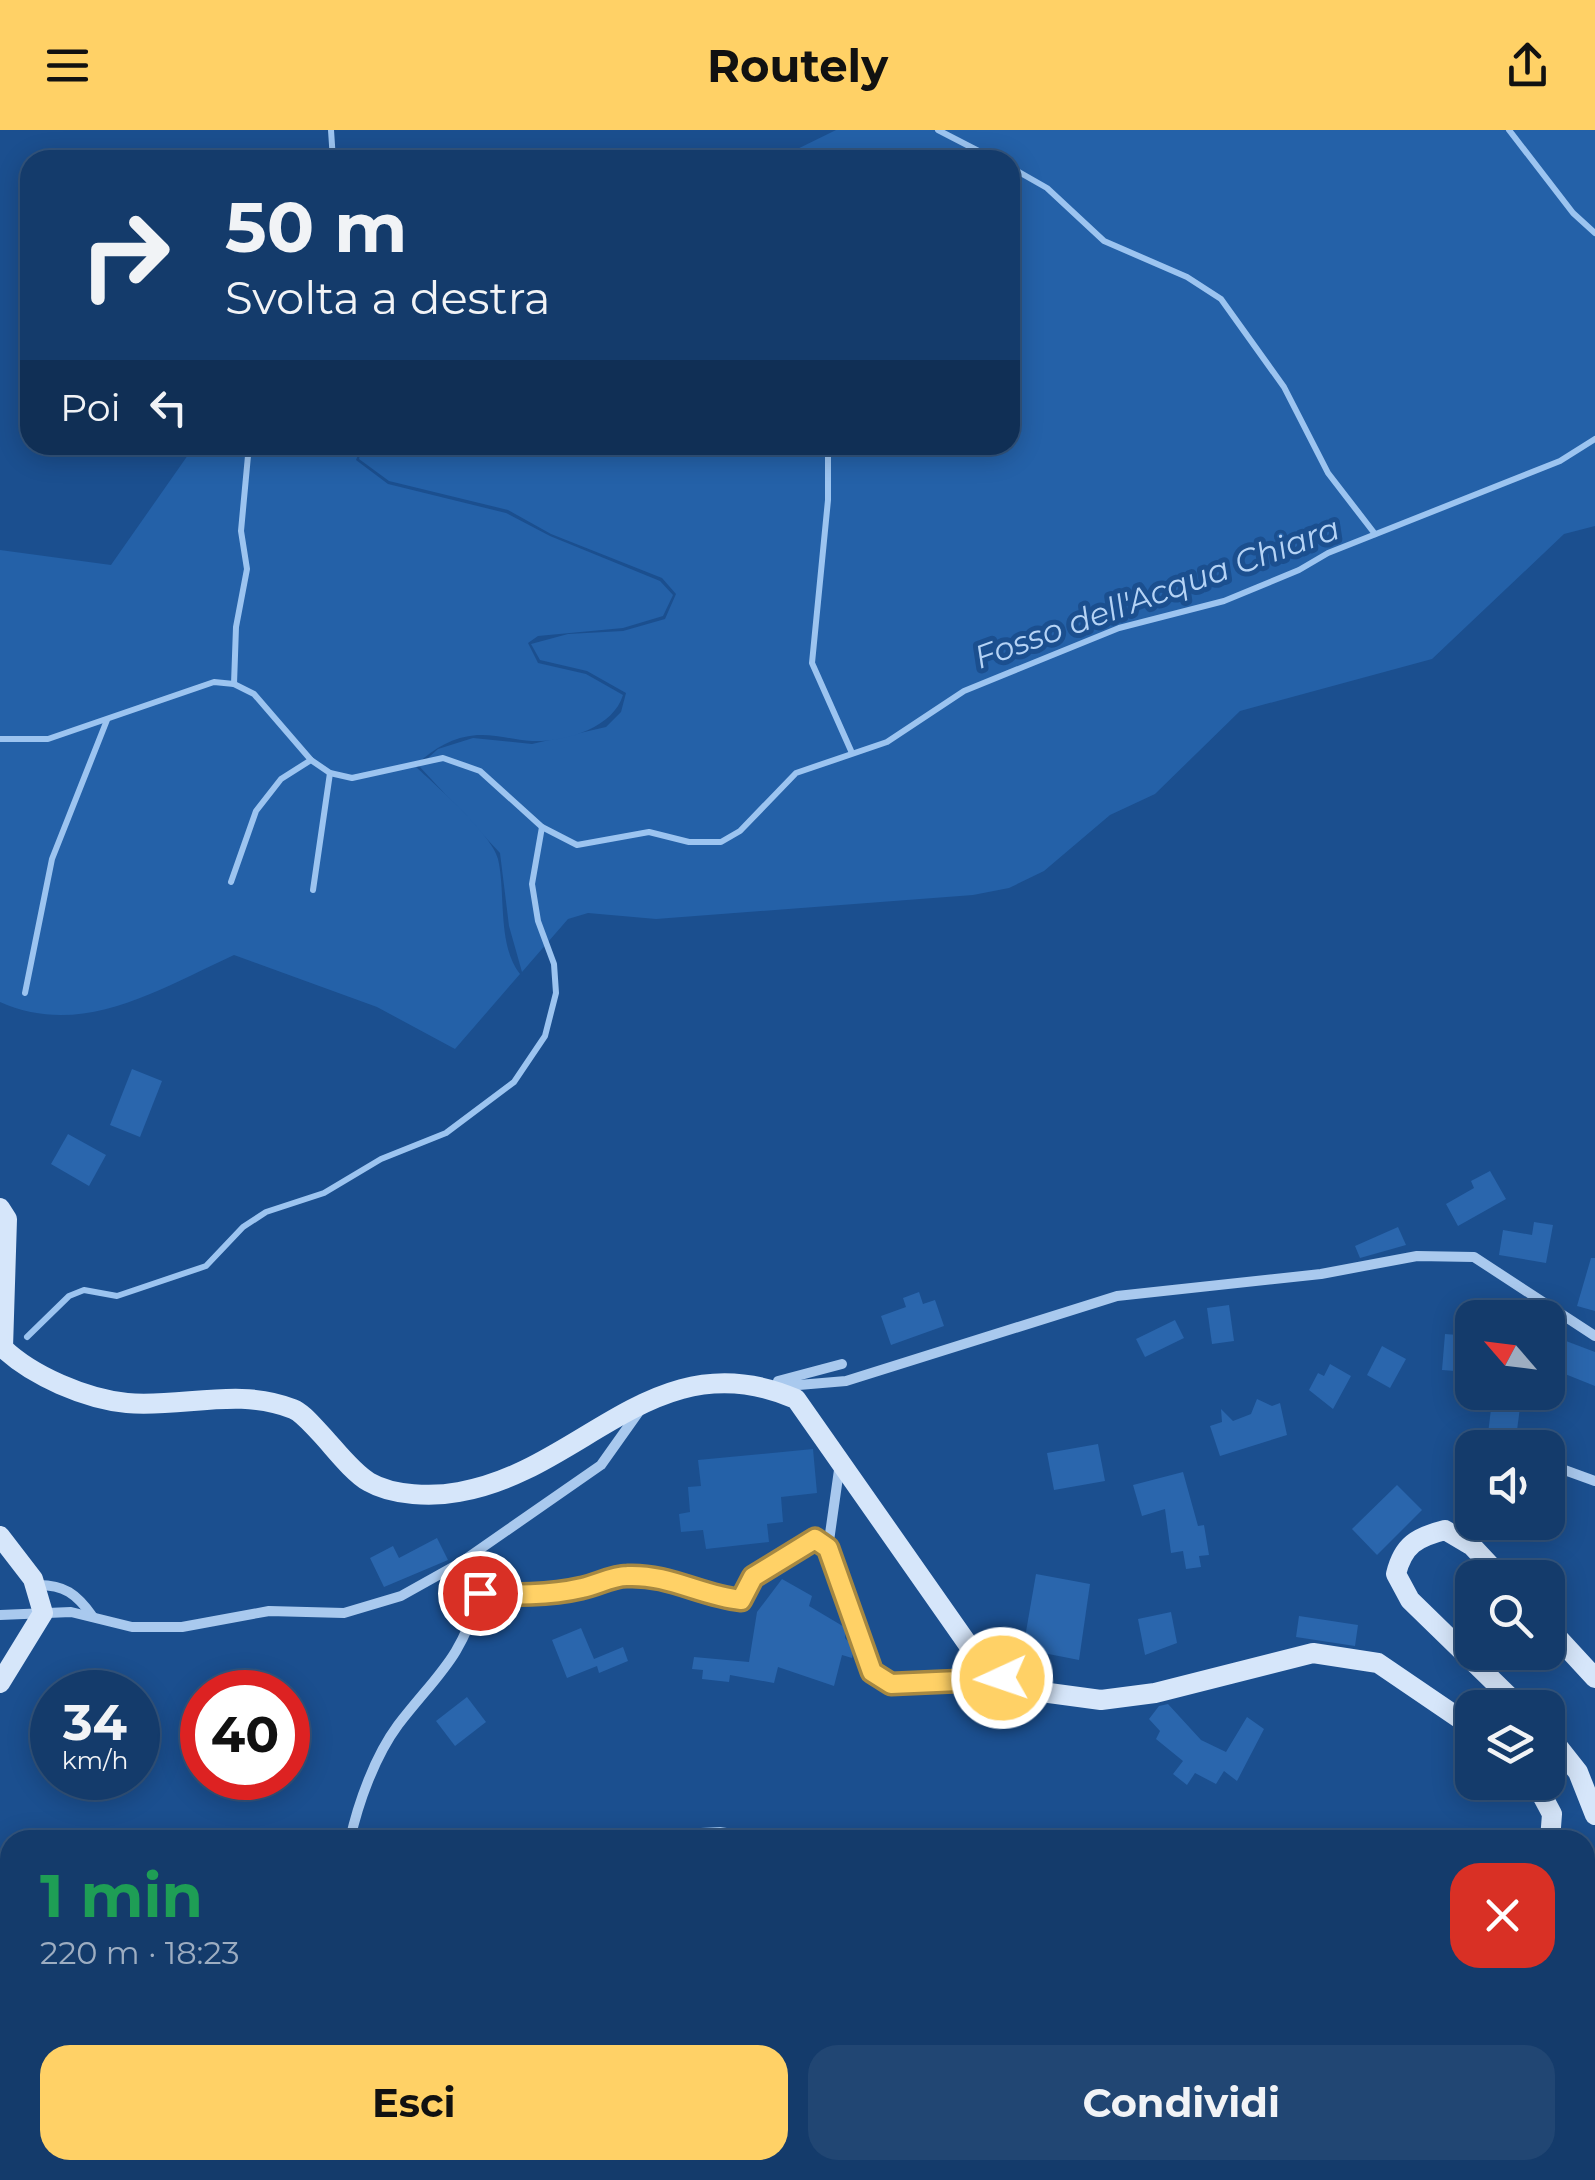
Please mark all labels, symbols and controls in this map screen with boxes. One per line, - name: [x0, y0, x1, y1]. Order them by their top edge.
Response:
- icon: menu: [40, 38, 95, 93]
- text: Routely: [707, 38, 888, 93]
- icon: share: [1500, 38, 1555, 93]
- text: 50 m: [225, 184, 407, 270]
- icon: right: [60, 190, 190, 320]
- text: Svolta a destra: [225, 270, 551, 325]
- icon: left: [141, 380, 196, 435]
- text: Poi: [60, 384, 121, 431]
- water label: Fosso dell'Acqua Chiara: [969, 508, 1345, 677]
- north arrow: [1455, 1300, 1565, 1410]
- map controls: [1455, 1300, 1565, 1800]
- button: sound: [1455, 1430, 1565, 1540]
- pin: [438, 1551, 523, 1636]
- button: search: [1455, 1560, 1565, 1670]
- icon: arrive: [453, 1566, 508, 1621]
- position arrow: [950, 1626, 1054, 1730]
- speed limit sign: 40: [180, 1670, 310, 1800]
- button: layers: [1455, 1690, 1565, 1800]
- text: 34: [63, 1692, 127, 1753]
- text: km/h: [62, 1745, 128, 1775]
- text: 1 min: [40, 1859, 203, 1932]
- button: close: [1450, 1863, 1555, 1968]
- text: 220 m · 18:23: [40, 1933, 240, 1972]
- button: Esci: [40, 2045, 788, 2160]
- button: Condividi: [808, 2045, 1555, 2160]

